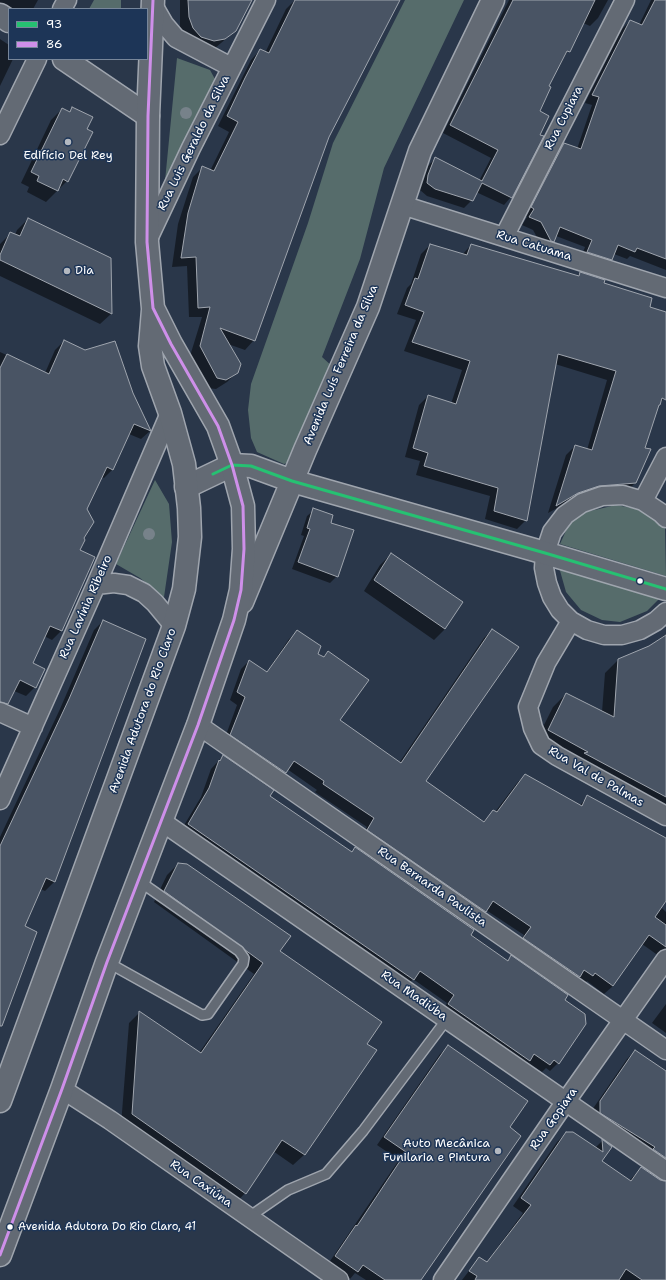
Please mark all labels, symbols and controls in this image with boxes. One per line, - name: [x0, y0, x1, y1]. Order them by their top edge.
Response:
- legend: [8, 8, 148, 60]
- text: 93: [46, 16, 62, 32]
- text: 86: [46, 36, 62, 52]
- street label: Rua Luis Geraldo da Silva: [155, 73, 233, 213]
- street label: Rua Cupiara: [542, 84, 586, 152]
- marker: Edifício Del Rey: [63, 137, 73, 147]
- place label: Edifício Del Rey: [23, 149, 113, 163]
- street label: Rua Catuama: [495, 228, 573, 264]
- place label: Dia: [75, 264, 94, 278]
- marker: Dia: [62, 266, 72, 276]
- street label: Avenida Luís Ferreira da Silva: [301, 283, 381, 447]
- street label: Rua Lavínia Ribeiro: [57, 553, 115, 661]
- unlabelled marker: [635, 576, 645, 586]
- street label: Avenida Adutora do Rio Claro: [106, 626, 180, 796]
- street label: Rua Val de Palmas: [546, 744, 646, 810]
- street label: Rua Bernarda Paulista: [375, 844, 489, 930]
- street label: Rua Madiúba: [378, 968, 450, 1024]
- street label: Rua Gopiara: [527, 1085, 581, 1153]
- place label: Auto Mecânica Funilaria e Pintura: [383, 1137, 490, 1165]
- marker: Auto Mecânica Funilaria e Pintura: [493, 1146, 503, 1156]
- street label: Rua Caxiúna: [167, 1157, 235, 1211]
- place label: Avenida Adutora Do Rio Claro, 41: [18, 1220, 196, 1234]
- marker: Avenida Adutora Do Rio Claro, 41: [5, 1222, 15, 1232]

